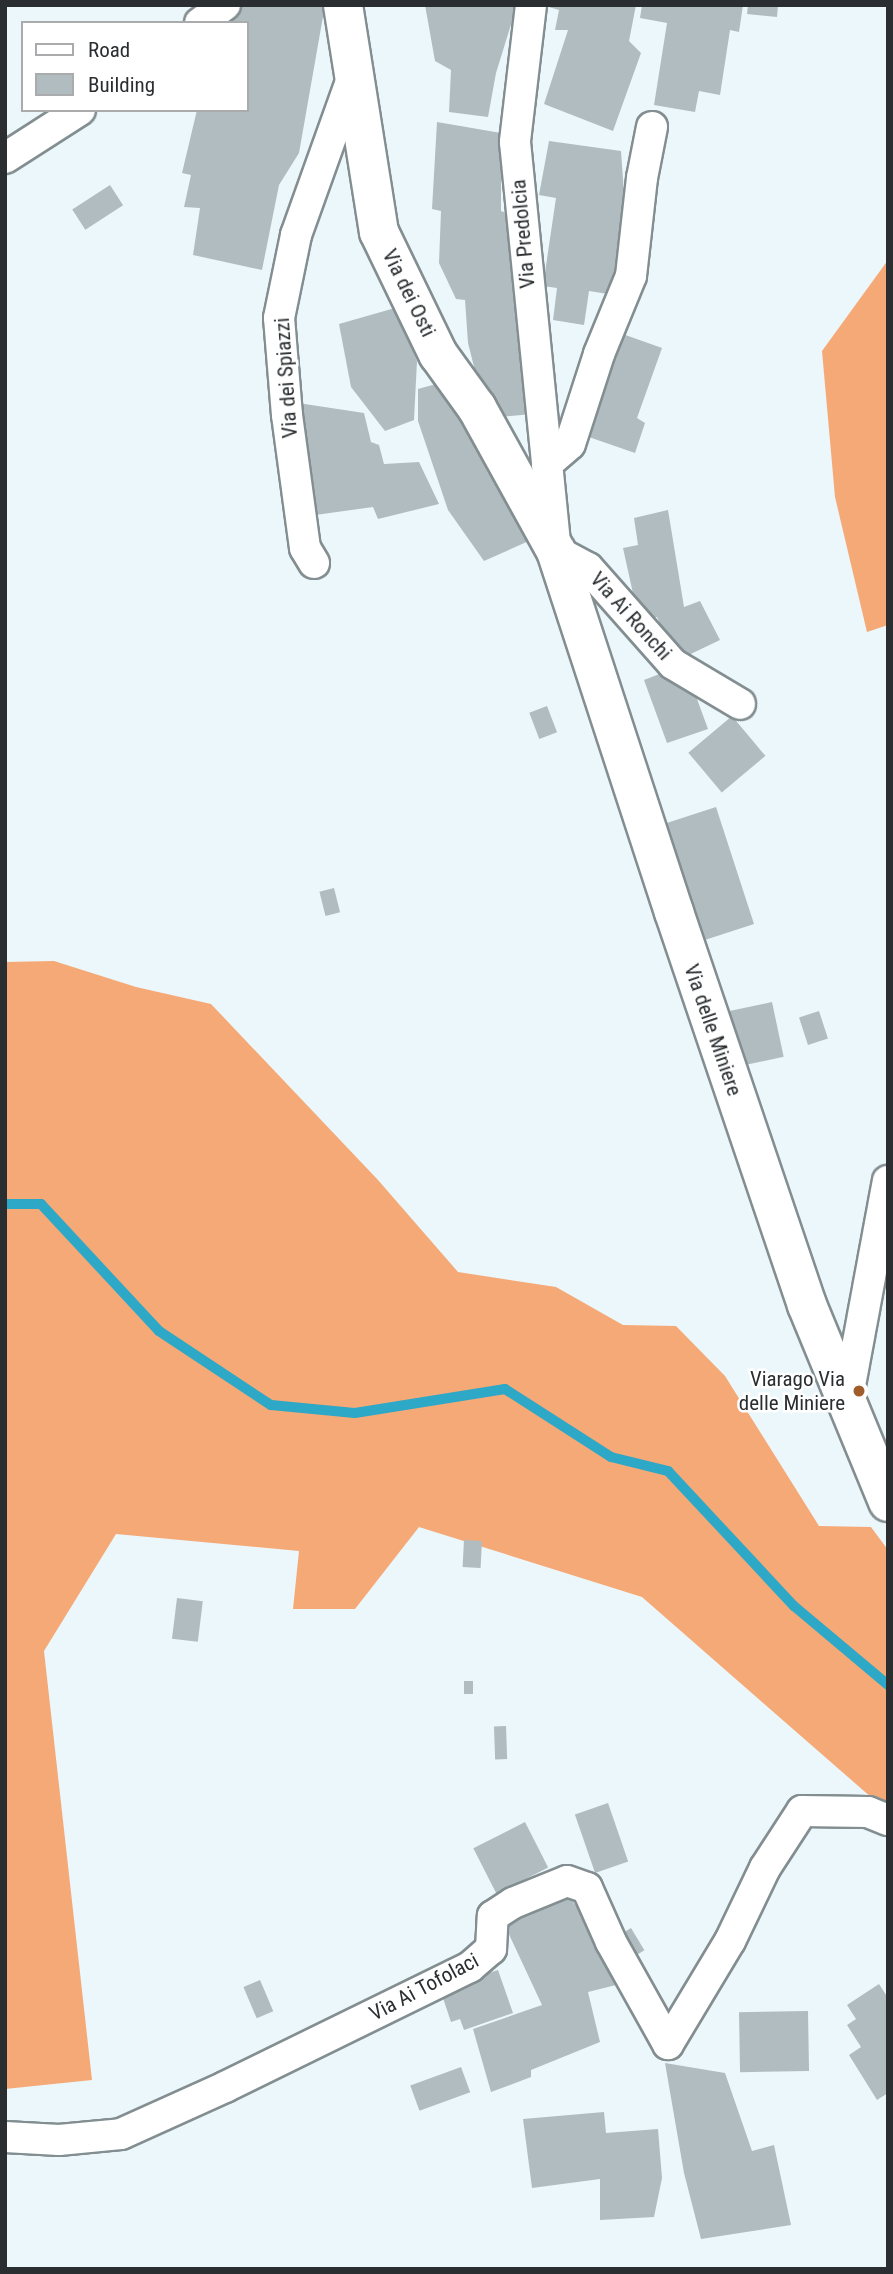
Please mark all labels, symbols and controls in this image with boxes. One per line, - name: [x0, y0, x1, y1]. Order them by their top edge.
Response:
- legend: [21, 21, 248, 112]
- text: Road: [88, 38, 130, 62]
- text: Building: [88, 73, 155, 97]
- street label: Via Predolcia: [506, 178, 540, 290]
- street label: Via dei Osti: [377, 245, 441, 341]
- street label: Via dei Spiazzi: [269, 317, 303, 439]
- street label: Via Ai Ronchi: [585, 567, 677, 665]
- street label: Via delle Miniere: [679, 961, 747, 1099]
- place label: Viarago Via delle Miniere: [739, 1366, 845, 1416]
- marker: Viarago Via delle Miniere: [851, 1383, 867, 1399]
- street label: Via Ai Tofolaci: [365, 1948, 483, 2026]

